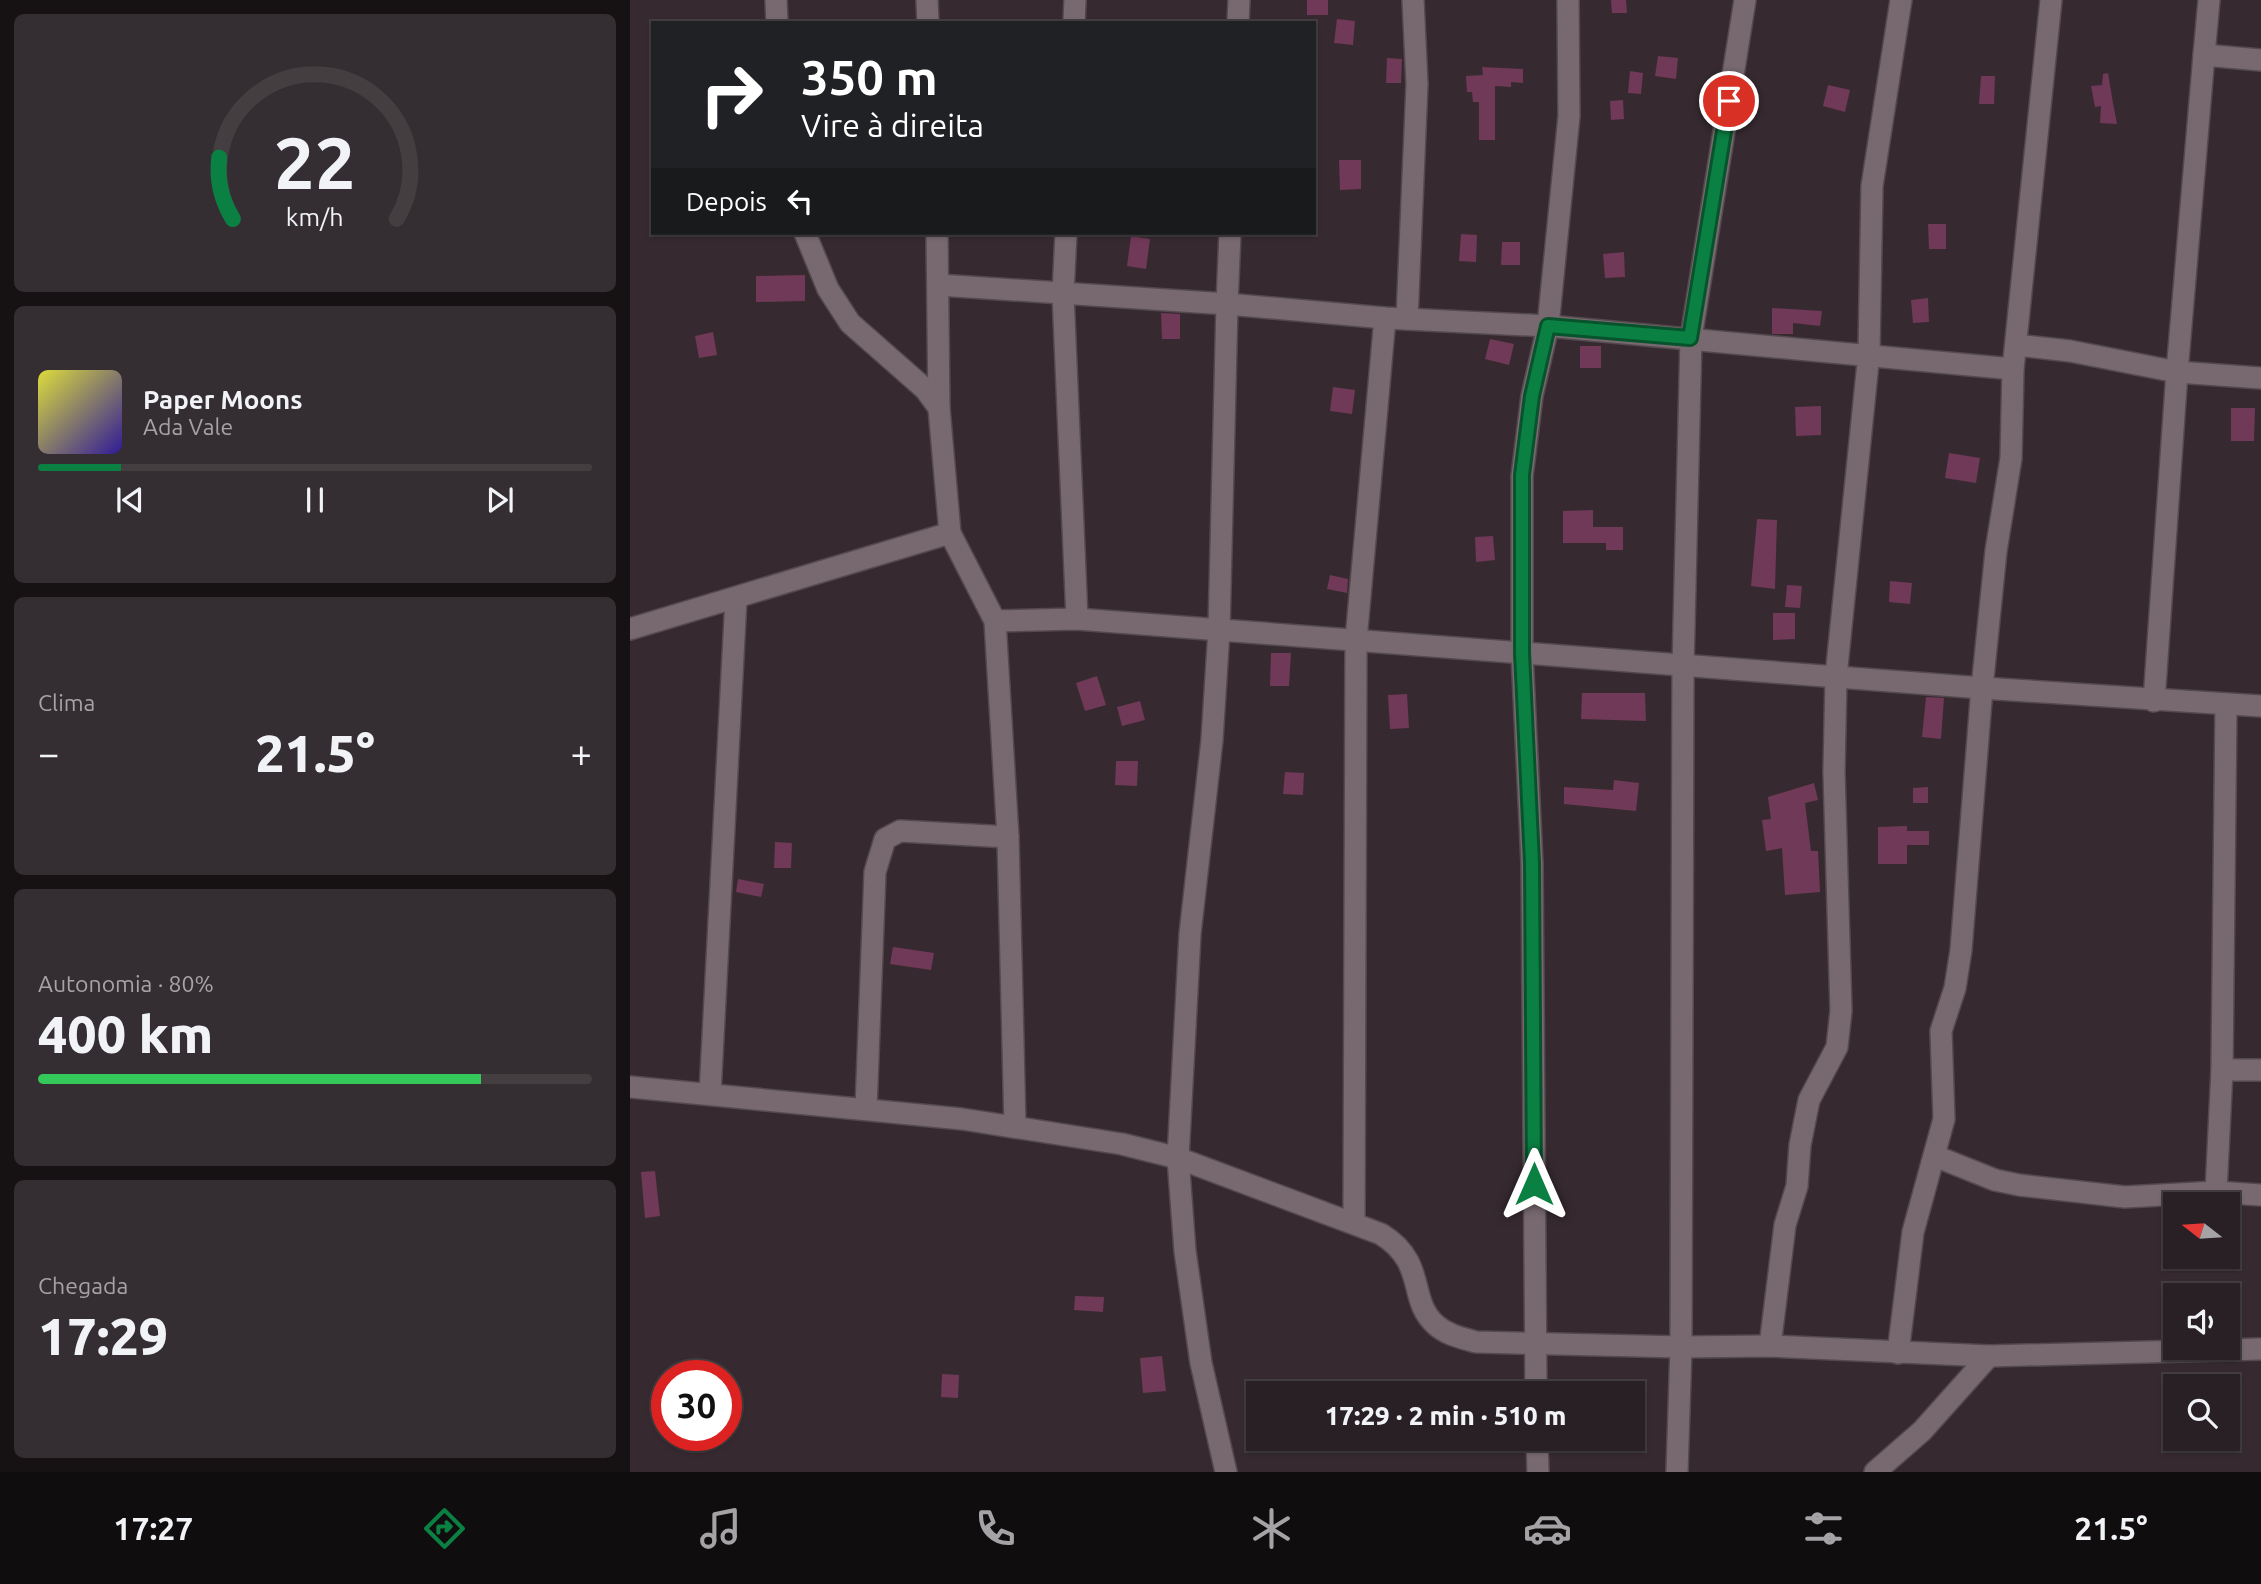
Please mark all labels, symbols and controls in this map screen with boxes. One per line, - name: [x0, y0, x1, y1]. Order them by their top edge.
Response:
- icon: right: [686, 49, 777, 140]
- text: 350 m: [801, 49, 938, 104]
- pin: [1699, 71, 1759, 131]
- icon: arrive: [1710, 82, 1748, 120]
- text: Vire à direita: [801, 107, 984, 143]
- text: 22: [274, 121, 356, 203]
- icon: left: [781, 182, 819, 220]
- text: Depois: [686, 187, 767, 216]
- text: km/h: [286, 203, 344, 231]
- text: Paper Moons: [143, 385, 302, 414]
- text: Ada Vale: [143, 414, 233, 439]
- icon: previous: [111, 481, 149, 519]
- icon: pause: [296, 481, 334, 519]
- icon: next: [481, 481, 519, 519]
- text: Clima: [38, 690, 95, 715]
- text: 21.5°: [255, 724, 375, 782]
- text: −: [38, 732, 59, 774]
- text: +: [571, 732, 592, 774]
- text: Autonomia · 80%: [38, 971, 214, 996]
- text: 400 km: [38, 1005, 213, 1063]
- position arrow: [1497, 1147, 1571, 1221]
- north arrow: [2163, 1192, 2240, 1269]
- map controls: [2163, 1192, 2240, 1451]
- text: Chegada: [38, 1273, 128, 1298]
- button: sound: [2163, 1283, 2240, 1360]
- text: 17:29: [38, 1307, 168, 1365]
- speed limit sign: 30: [651, 1360, 742, 1451]
- button: search: [2163, 1374, 2240, 1451]
- text: 17:29 · 2 min · 510 m: [1325, 1401, 1566, 1430]
- icon: directions: [420, 1504, 469, 1553]
- icon: music: [696, 1504, 745, 1553]
- icon: phone: [971, 1504, 1020, 1553]
- icon: climate: [1247, 1504, 1296, 1553]
- icon: car: [1523, 1504, 1572, 1553]
- icon: filters: [1799, 1504, 1848, 1553]
- text: 17:27: [113, 1510, 193, 1546]
- text: 21.5°: [2074, 1510, 2148, 1546]

